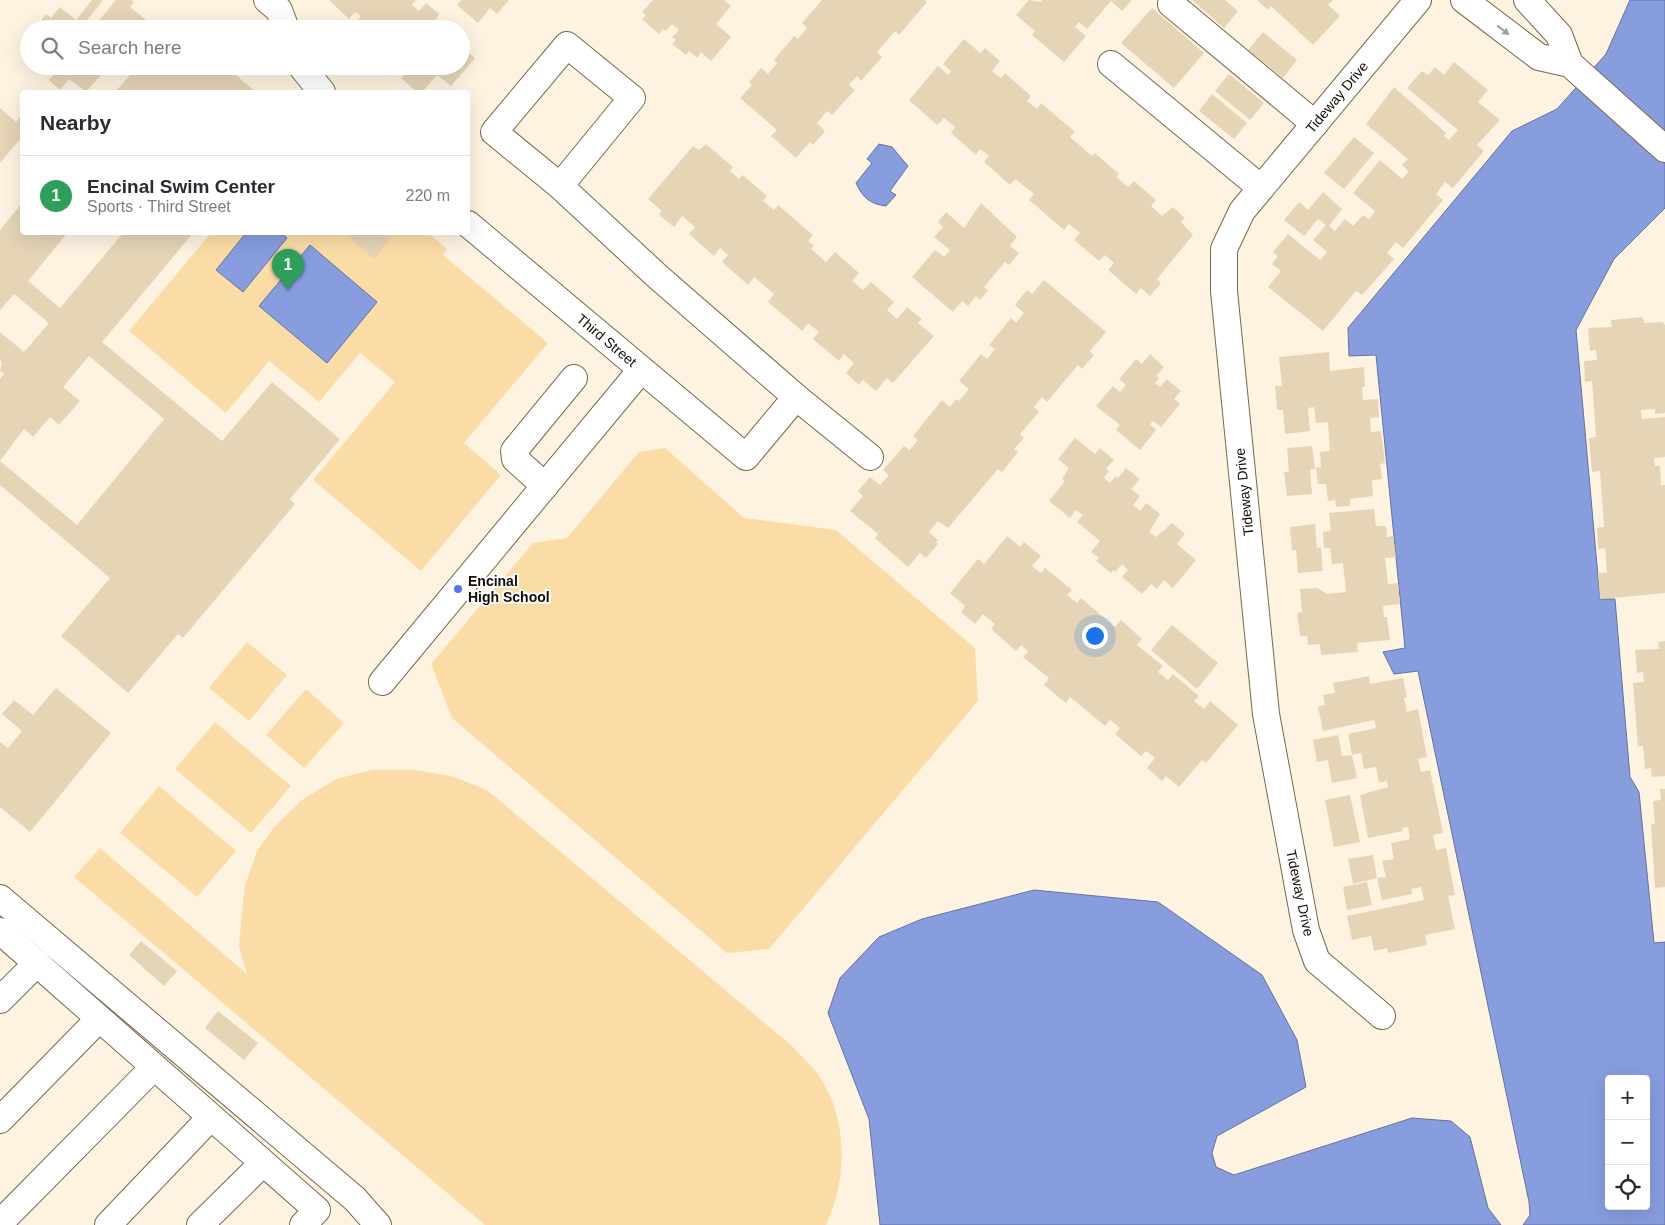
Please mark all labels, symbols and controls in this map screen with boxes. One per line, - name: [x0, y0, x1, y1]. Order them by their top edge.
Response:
- search box: [20, 20, 470, 75]
- one-way arrow: [1496, 24, 1509, 35]
- icon: search: [38, 34, 66, 62]
- text: Search here: [78, 37, 182, 58]
- street label: Tideway Drive: [1302, 58, 1371, 136]
- text: Nearby: [40, 111, 111, 134]
- text: Encinal Swim Center: [87, 176, 275, 197]
- text: 1: [52, 187, 60, 204]
- text: 220 m: [406, 187, 450, 204]
- text: Sports · Third Street: [87, 198, 231, 215]
- pin: 1: [272, 249, 304, 290]
- street label: Third Street: [574, 311, 640, 370]
- street label: Tideway Drive: [1231, 447, 1257, 537]
- place label: Encinal High School: [468, 573, 550, 605]
- marker: Encinal High School: [452, 583, 464, 595]
- your location: [1082, 623, 1108, 649]
- street label: Tideway Drive: [1283, 848, 1317, 938]
- map controls: [1605, 1075, 1650, 1210]
- button: +: [1605, 1075, 1650, 1120]
- button: −: [1605, 1120, 1650, 1165]
- button: locate: [1605, 1165, 1650, 1210]

